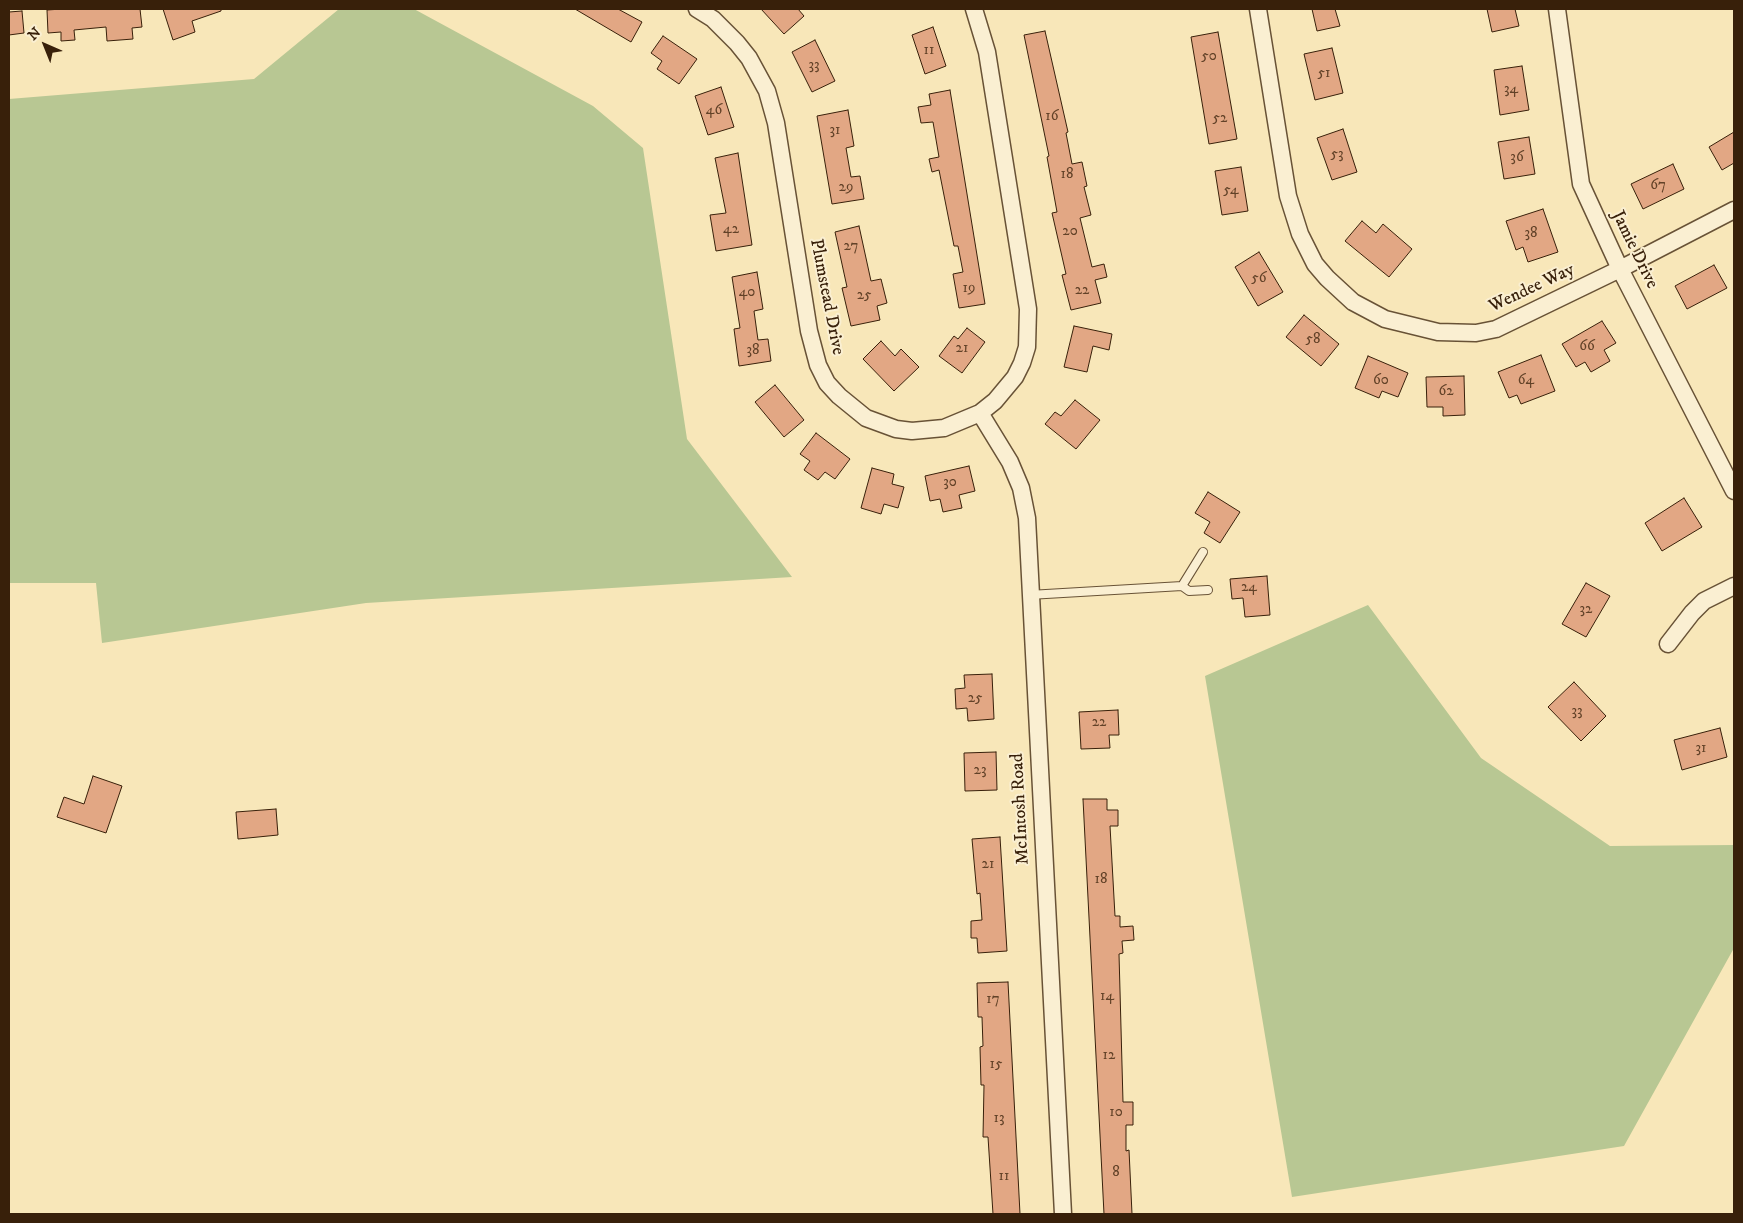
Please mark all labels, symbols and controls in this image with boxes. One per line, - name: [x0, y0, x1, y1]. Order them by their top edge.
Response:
- north arrow: [20, 20, 70, 70]
- text: N: [24, 24, 45, 45]
- house number: 11: [923, 42, 935, 60]
- house number: 50: [1201, 48, 1217, 66]
- house number: 33: [808, 57, 820, 75]
- house number: 51: [1318, 65, 1330, 83]
- house number: 34: [1504, 81, 1518, 99]
- house number: 46: [706, 102, 722, 120]
- house number: 16: [1045, 108, 1059, 126]
- house number: 52: [1213, 110, 1227, 128]
- house number: 31: [829, 122, 841, 140]
- house number: 53: [1330, 146, 1344, 164]
- house number: 36: [1510, 149, 1524, 167]
- house number: 18: [1060, 166, 1074, 184]
- house number: 67: [1650, 177, 1666, 195]
- house number: 29: [839, 179, 853, 197]
- house number: 54: [1223, 182, 1239, 200]
- street label: Jamie Drive: [1606, 208, 1662, 292]
- house number: 42: [723, 221, 739, 239]
- house number: 20: [1062, 223, 1078, 241]
- house number: 38: [1524, 225, 1538, 243]
- street label: Plumstead Drive: [804, 237, 848, 357]
- house number: 27: [844, 238, 858, 256]
- street label: Wendee Way: [1486, 260, 1578, 318]
- house number: 56: [1251, 270, 1267, 288]
- house number: 19: [963, 280, 975, 298]
- house number: 22: [1075, 282, 1089, 300]
- house number: 40: [739, 284, 755, 302]
- house number: 25: [857, 287, 871, 305]
- house number: 58: [1306, 331, 1320, 349]
- house number: 66: [1579, 338, 1595, 356]
- house number: 21: [956, 340, 968, 358]
- house number: 38: [746, 342, 760, 360]
- house number: 60: [1373, 372, 1389, 390]
- house number: 64: [1518, 372, 1534, 390]
- house number: 62: [1438, 383, 1454, 401]
- house number: 30: [943, 474, 957, 492]
- house number: 24: [1241, 579, 1257, 597]
- house number: 32: [1580, 601, 1592, 619]
- house number: 25: [968, 690, 982, 708]
- house number: 33: [1571, 703, 1583, 721]
- house number: 22: [1092, 714, 1106, 732]
- house number: 31: [1695, 740, 1707, 758]
- street label: McIntosh Road: [1007, 753, 1035, 865]
- house number: 23: [974, 762, 986, 780]
- house number: 21: [982, 856, 994, 874]
- house number: 18: [1094, 871, 1108, 889]
- house number: 14: [1100, 988, 1114, 1006]
- house number: 17: [986, 991, 1000, 1009]
- house number: 12: [1103, 1047, 1115, 1065]
- house number: 15: [990, 1056, 1002, 1074]
- house number: 10: [1109, 1104, 1123, 1122]
- house number: 13: [993, 1110, 1005, 1128]
- house number: 8: [1112, 1164, 1120, 1182]
- house number: 11: [998, 1168, 1010, 1186]

